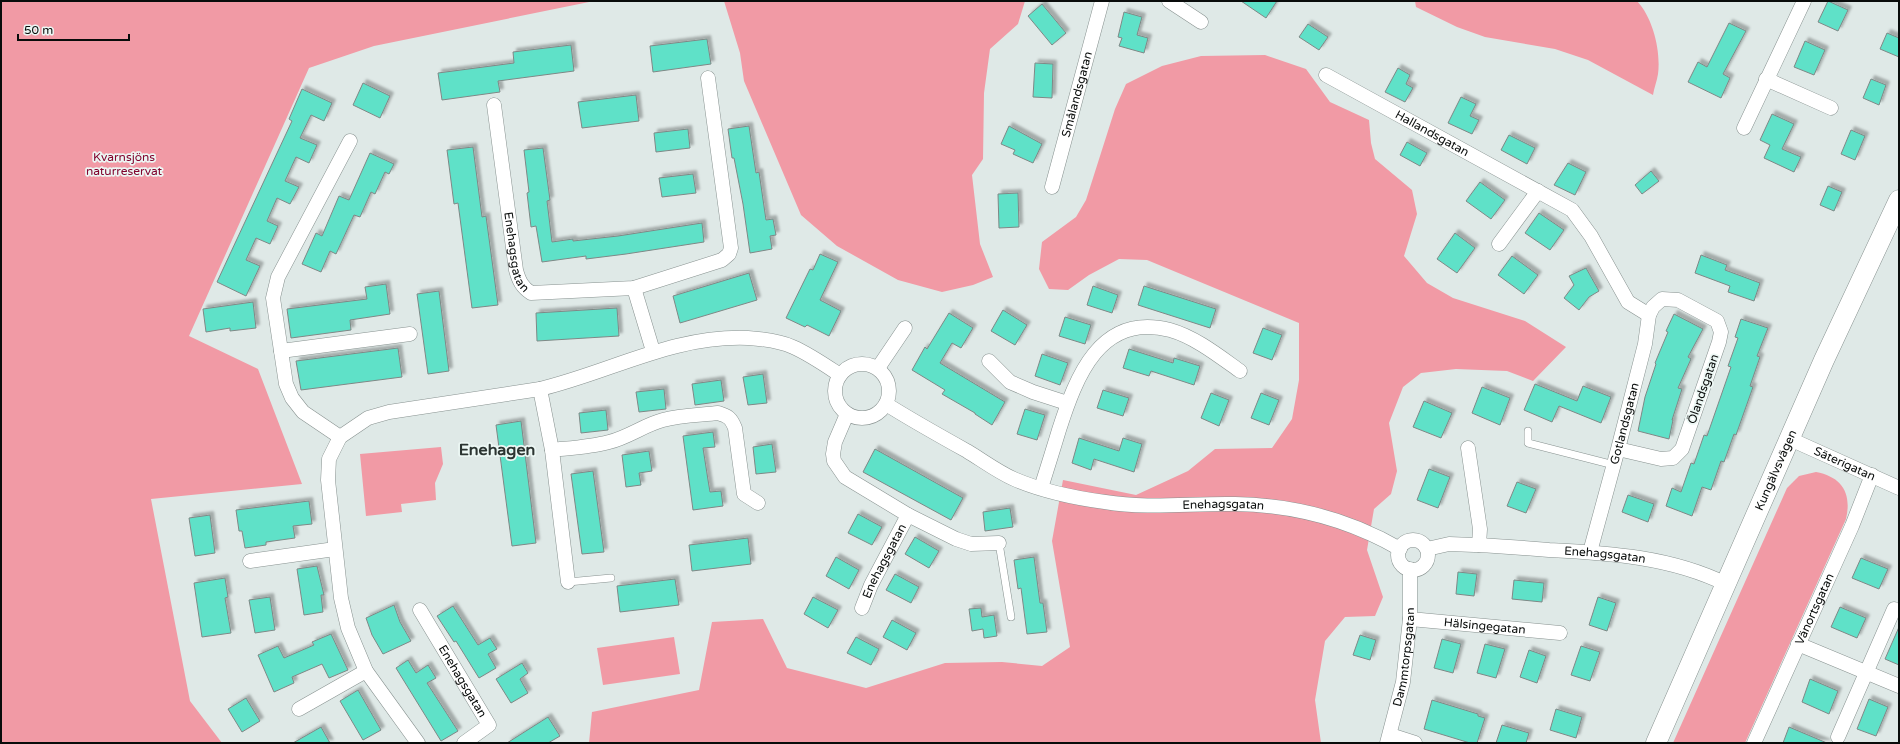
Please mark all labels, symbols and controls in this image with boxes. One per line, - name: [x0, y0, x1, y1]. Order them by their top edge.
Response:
- scale bar: [18, 16, 129, 42]
- text: 50 m: [24, 23, 53, 37]
- street label: Smålandsgatan: [1059, 50, 1095, 139]
- street label: Hallandsgatan: [1393, 107, 1471, 159]
- park label: Kvarnsjöns naturreservat: [86, 150, 163, 178]
- street label: Enehagsgatan: [501, 211, 532, 295]
- street label: Ölandsgatan: [1685, 352, 1721, 426]
- street label: Gotlandsgatan: [1607, 381, 1642, 466]
- street label: Kungälvsvägen: [1752, 428, 1800, 513]
- district label: Enehagen: [459, 440, 535, 460]
- street label: Säterigatan: [1812, 444, 1878, 483]
- street label: Enehagsgatan: [1182, 497, 1265, 513]
- street label: Enehagsgatan: [860, 521, 909, 600]
- street label: Enehagsgatan: [1564, 544, 1647, 566]
- street label: Vänortsgatan: [1792, 571, 1837, 647]
- street label: Dammtorpsgatan: [1390, 607, 1417, 708]
- street label: Hälsingegatan: [1443, 615, 1526, 637]
- street label: Enehagsgatan: [436, 642, 490, 720]

